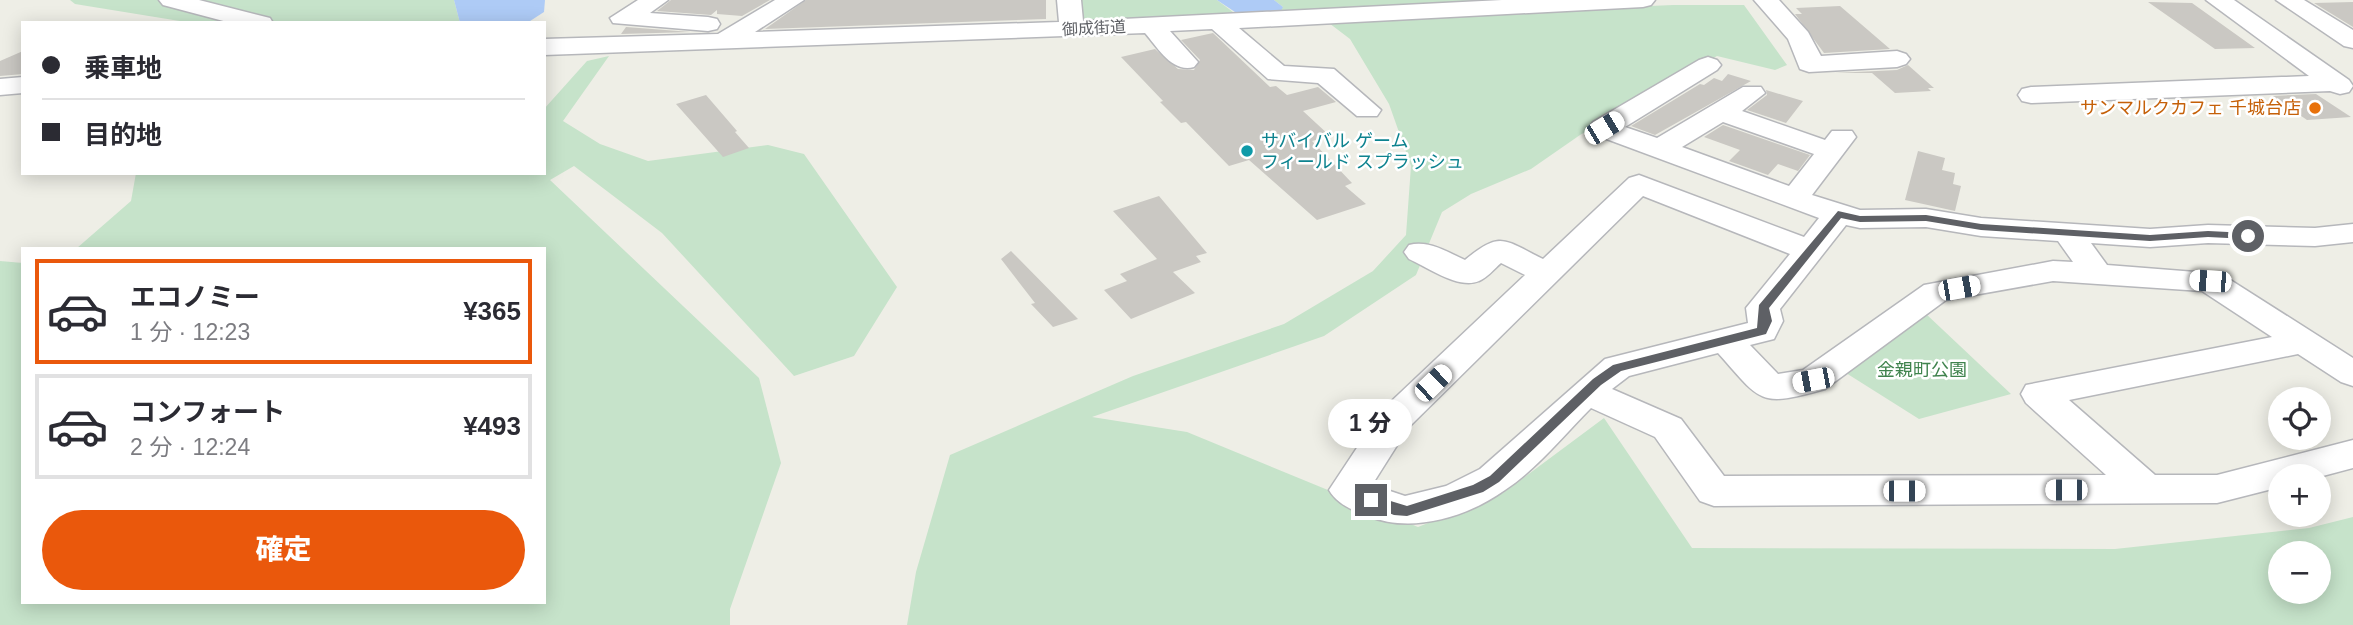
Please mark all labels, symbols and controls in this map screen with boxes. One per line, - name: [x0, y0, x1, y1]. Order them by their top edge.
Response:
- street label: 御成街道: [1062, 18, 1126, 38]
- text: 乗車地: [84, 53, 162, 83]
- place label: サンマルクカフェ 千城台店: [2080, 98, 2301, 118]
- marker: サンマルクカフェ 千城台店: [2307, 100, 2323, 116]
- car: [1581, 108, 1628, 148]
- text: 目的地: [84, 120, 162, 150]
- place label: サバイバル ゲーム フィールド スプラッシュ: [1261, 131, 1464, 172]
- marker: サバイバル ゲーム フィールド スプラッシュ: [1239, 143, 1255, 159]
- route start: [2232, 220, 2264, 252]
- car: [2189, 269, 2232, 293]
- car: [1937, 274, 1982, 302]
- icon: car: [46, 280, 109, 343]
- text: エコノミー: [130, 282, 260, 312]
- text: ¥365: [463, 296, 521, 326]
- text: 1 分 · 12:23: [130, 319, 250, 345]
- park label: 金親町公園: [1877, 360, 1967, 380]
- car: [1411, 361, 1456, 405]
- car: [1791, 366, 1836, 394]
- map controls: [2268, 387, 2331, 604]
- button: locate: [2268, 387, 2331, 450]
- icon: car: [46, 395, 109, 458]
- text: コンフォート: [130, 397, 285, 427]
- callout: 1 分: [1329, 398, 1413, 448]
- text: 1 分: [1349, 410, 1391, 436]
- text: ¥493: [463, 411, 521, 441]
- text: 2 分 · 12:24: [130, 434, 250, 460]
- button: +: [2268, 464, 2331, 527]
- car: [2046, 480, 2088, 501]
- car: [1884, 481, 1926, 502]
- route end: [1355, 484, 1387, 516]
- button: 確定: [42, 510, 525, 590]
- button: −: [2268, 541, 2331, 604]

